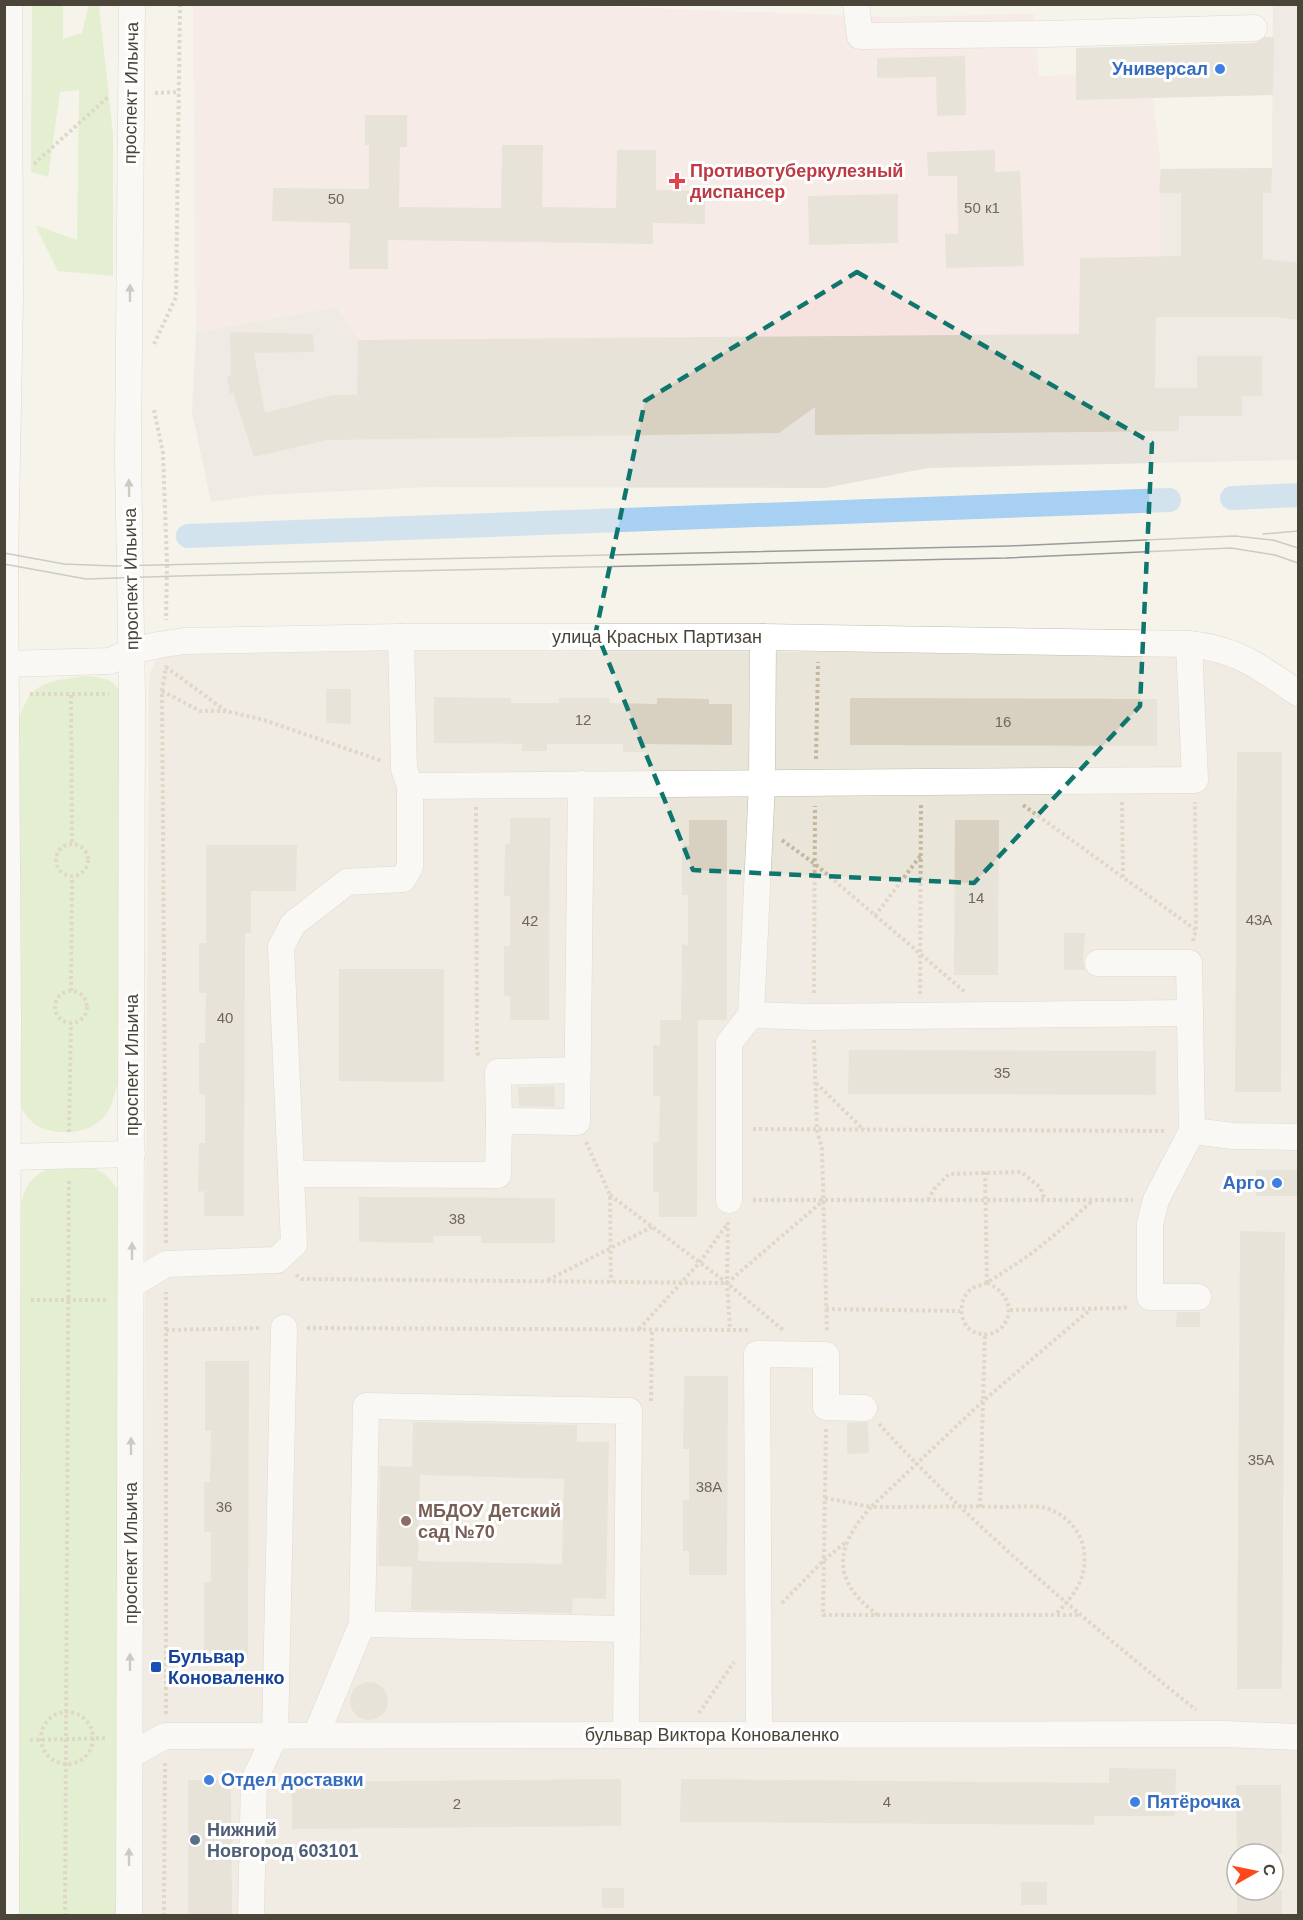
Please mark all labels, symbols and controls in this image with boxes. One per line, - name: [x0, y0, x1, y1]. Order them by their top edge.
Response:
- street label: проспект Ильича: [120, 21, 142, 164]
- place label: Универсал: [1112, 59, 1208, 79]
- marker: Универсал: [1213, 62, 1227, 76]
- place label: Противотуберкулезный диспансер: [690, 161, 903, 202]
- marker: Противотуберкулезный диспансер: [668, 172, 686, 190]
- house number: 50: [328, 190, 344, 207]
- house number: 50 к1: [964, 199, 1000, 216]
- one-way arrow: [125, 284, 135, 303]
- one-way arrow: [124, 479, 134, 498]
- street label: проспект Ильича: [120, 507, 142, 650]
- street label: улица Красных Партизан: [552, 627, 762, 647]
- house number: 12: [575, 711, 591, 728]
- house number: 16: [995, 713, 1011, 730]
- house number: 14: [968, 889, 984, 906]
- house number: 43А: [1246, 911, 1272, 928]
- house number: 42: [522, 912, 538, 929]
- street label: проспект Ильича: [122, 993, 142, 1136]
- house number: 40: [217, 1009, 233, 1026]
- house number: 35: [994, 1064, 1010, 1081]
- place label: Арго: [1223, 1173, 1265, 1193]
- marker: Арго: [1270, 1176, 1284, 1190]
- house number: 38: [449, 1210, 465, 1227]
- one-way arrow: [127, 1242, 137, 1261]
- one-way arrow: [126, 1437, 136, 1456]
- house number: 35А: [1248, 1451, 1274, 1468]
- house number: 38А: [696, 1478, 722, 1495]
- street label: проспект Ильича: [121, 1481, 141, 1624]
- house number: 36: [216, 1498, 232, 1515]
- place label: МБДОУ Детский сад №70: [418, 1501, 561, 1542]
- marker: МБДОУ Детский сад №70: [399, 1514, 413, 1528]
- place label: Бульвар Коноваленко: [168, 1647, 285, 1688]
- one-way arrow: [125, 1653, 135, 1672]
- marker: Бульвар Коноваленко: [149, 1660, 163, 1674]
- street label: бульвар Виктора Коноваленко: [585, 1725, 839, 1745]
- place label: Отдел доставки: [221, 1770, 364, 1790]
- marker: Отдел доставки: [202, 1773, 216, 1787]
- place label: Пятёрочка: [1147, 1792, 1241, 1812]
- house number: 4: [883, 1793, 891, 1810]
- house number: 2: [453, 1795, 461, 1812]
- marker: Пятёрочка: [1128, 1795, 1142, 1809]
- place label: Нижний Новгород 603101: [207, 1820, 359, 1861]
- marker: Нижний Новгород 603101: [188, 1833, 202, 1847]
- north arrow: [1225, 1842, 1285, 1902]
- one-way arrow: [124, 1848, 134, 1867]
- text: С: [1260, 1863, 1279, 1877]

